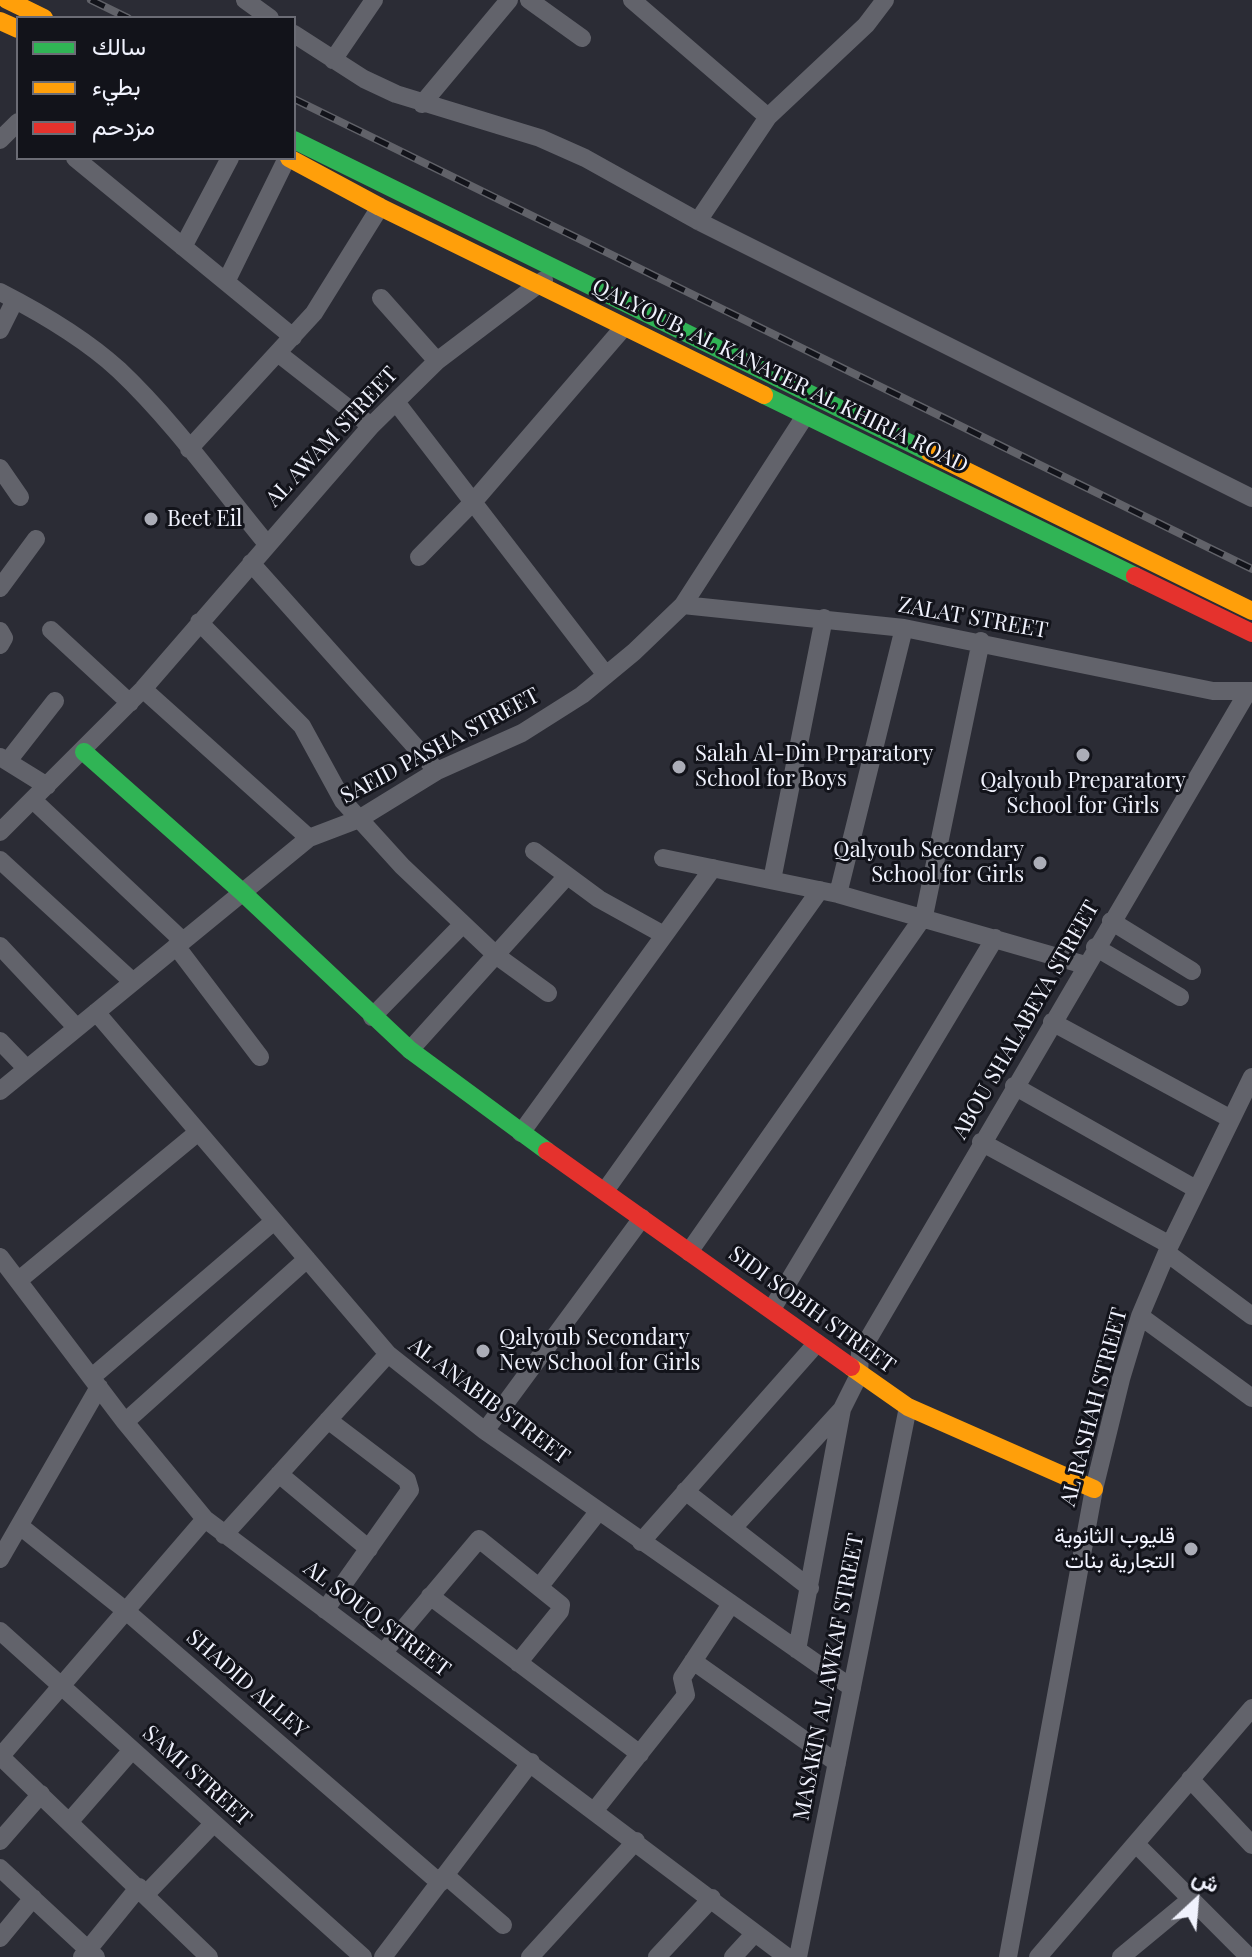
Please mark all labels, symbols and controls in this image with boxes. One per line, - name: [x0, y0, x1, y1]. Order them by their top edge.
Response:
- legend: [16, 16, 296, 160]
- text: سالك: [92, 29, 146, 61]
- text: بطيء: [92, 69, 141, 101]
- text: مزدحم: [92, 109, 155, 141]
- street label: QALYOUB, AL KANATER AL KHIRIA ROAD: [588, 273, 972, 479]
- street label: AL AWAM STREET: [260, 362, 404, 512]
- place label: Beet Eil: [167, 506, 242, 532]
- marker: Beet Eil: [142, 510, 160, 528]
- street label: ZALAT STREET: [896, 592, 1050, 644]
- street label: SAEID PASHA STREET: [336, 682, 544, 810]
- place label: Salah Al-Din Prparatory School for Boys: [695, 741, 933, 792]
- marker: Qalyoub Preparatory School for Girls: [1074, 746, 1092, 764]
- marker: Salah Al-Din Prparatory School for Boys: [670, 758, 688, 776]
- place label: Qalyoub Preparatory School for Girls: [980, 768, 1186, 820]
- place label: Qalyoub Secondary School for Girls: [833, 837, 1024, 888]
- marker: Qalyoub Secondary School for Girls: [1031, 854, 1049, 872]
- street label: ABOU SHALABEYA STREET: [947, 896, 1105, 1144]
- street label: SIDI SOBIH STREET: [724, 1241, 900, 1379]
- street label: AL RASHAH STREET: [1055, 1305, 1133, 1509]
- place label: Qalyoub Secondary New School for Girls: [499, 1325, 700, 1376]
- street label: AL ANABIB STREET: [403, 1332, 575, 1470]
- marker: Qalyoub Secondary New School for Girls: [474, 1342, 492, 1360]
- place label: قليوب الثانوية التجارية بنات: [1054, 1523, 1175, 1574]
- street label: MASAKIN AL AWKAF STREET: [788, 1531, 870, 1823]
- marker: قليوب الثانوية التجارية بنات: [1182, 1540, 1200, 1558]
- street label: AL SOUQ STREET: [298, 1555, 456, 1683]
- street label: SHADID ALLEY: [181, 1624, 313, 1744]
- street label: SAMI STREET: [137, 1720, 257, 1832]
- text: ش: [1188, 1860, 1225, 1899]
- north arrow: [1156, 1861, 1236, 1941]

